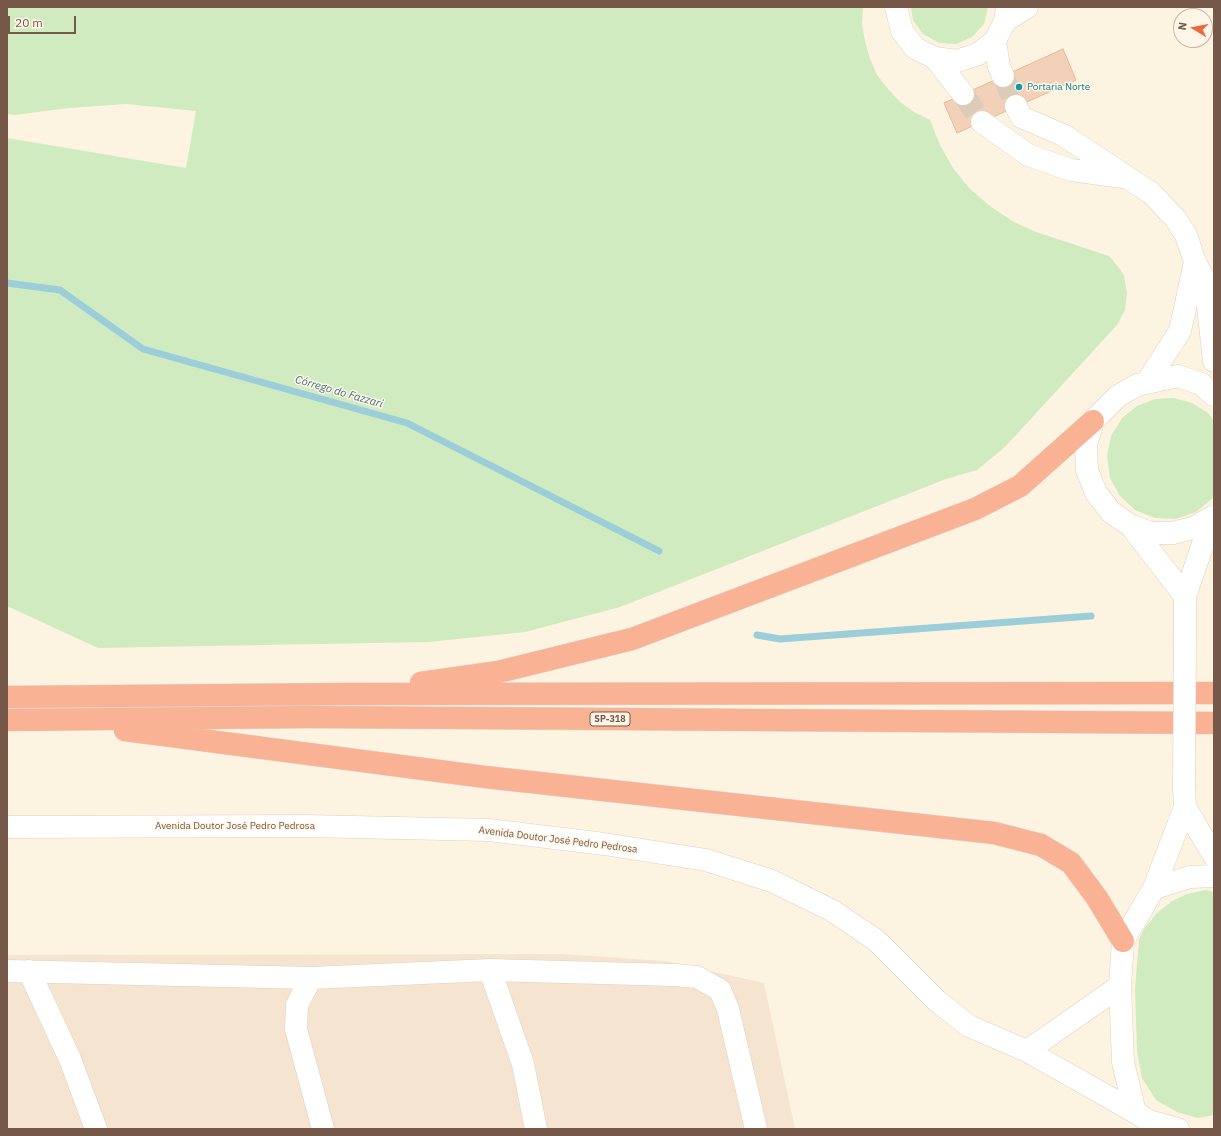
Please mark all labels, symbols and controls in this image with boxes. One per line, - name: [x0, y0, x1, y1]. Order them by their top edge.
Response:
- scale bar: [10, 8, 78, 34]
- north arrow: [1173, 8, 1213, 48]
- text: 20 m: [15, 15, 43, 30]
- text: N: [1175, 21, 1190, 31]
- place label: Portaria Norte: [1027, 81, 1090, 93]
- marker: Portaria Norte: [1014, 82, 1024, 92]
- water label: Córrego do Fazzari: [294, 373, 384, 411]
- road number: SP-318: [590, 712, 630, 726]
- street label: Avenida Doutor José Pedro Pedrosa: [155, 820, 315, 832]
- street label: Avenida Doutor José Pedro Pedrosa: [478, 824, 638, 856]

